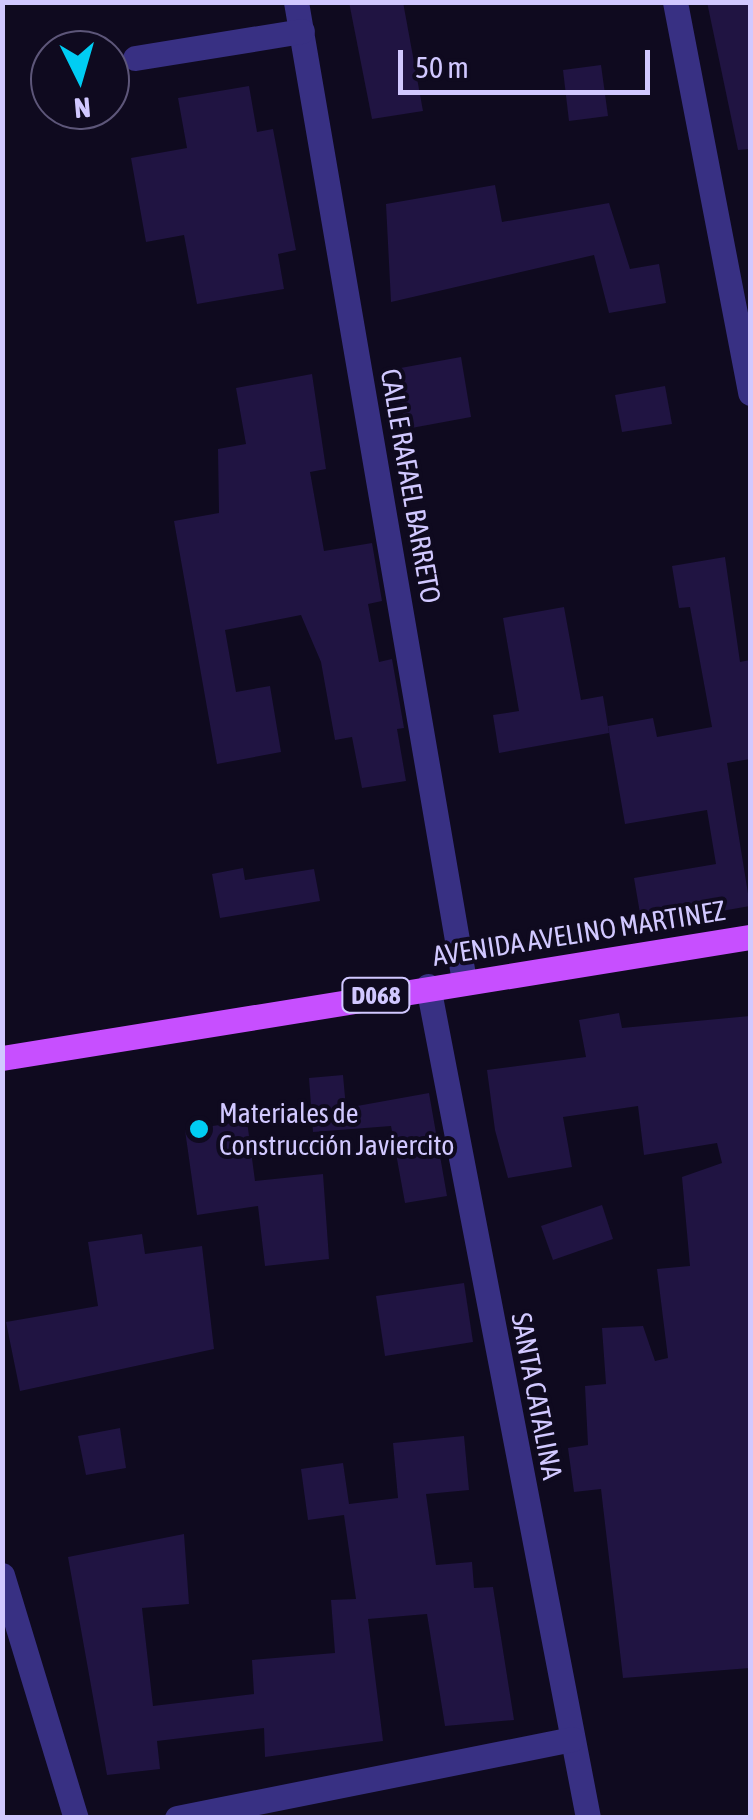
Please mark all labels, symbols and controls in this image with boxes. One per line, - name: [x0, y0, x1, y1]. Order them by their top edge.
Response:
- north arrow: [30, 30, 130, 130]
- scale bar: [403, 30, 656, 92]
- text: 50 m: [415, 50, 469, 84]
- text: N: [73, 91, 92, 125]
- street label: CALLE RAFAEL BARRETO: [374, 366, 448, 606]
- street label: AVENIDA AVELINO MARTINEZ: [430, 893, 728, 973]
- road number: D068: [341, 975, 411, 1015]
- place label: Materiales de Construcción Javiercito: [219, 1096, 454, 1162]
- marker: Materiales de Construcción Javiercito: [188, 1118, 210, 1140]
- street label: SANTA CATALINA: [504, 1310, 570, 1482]

